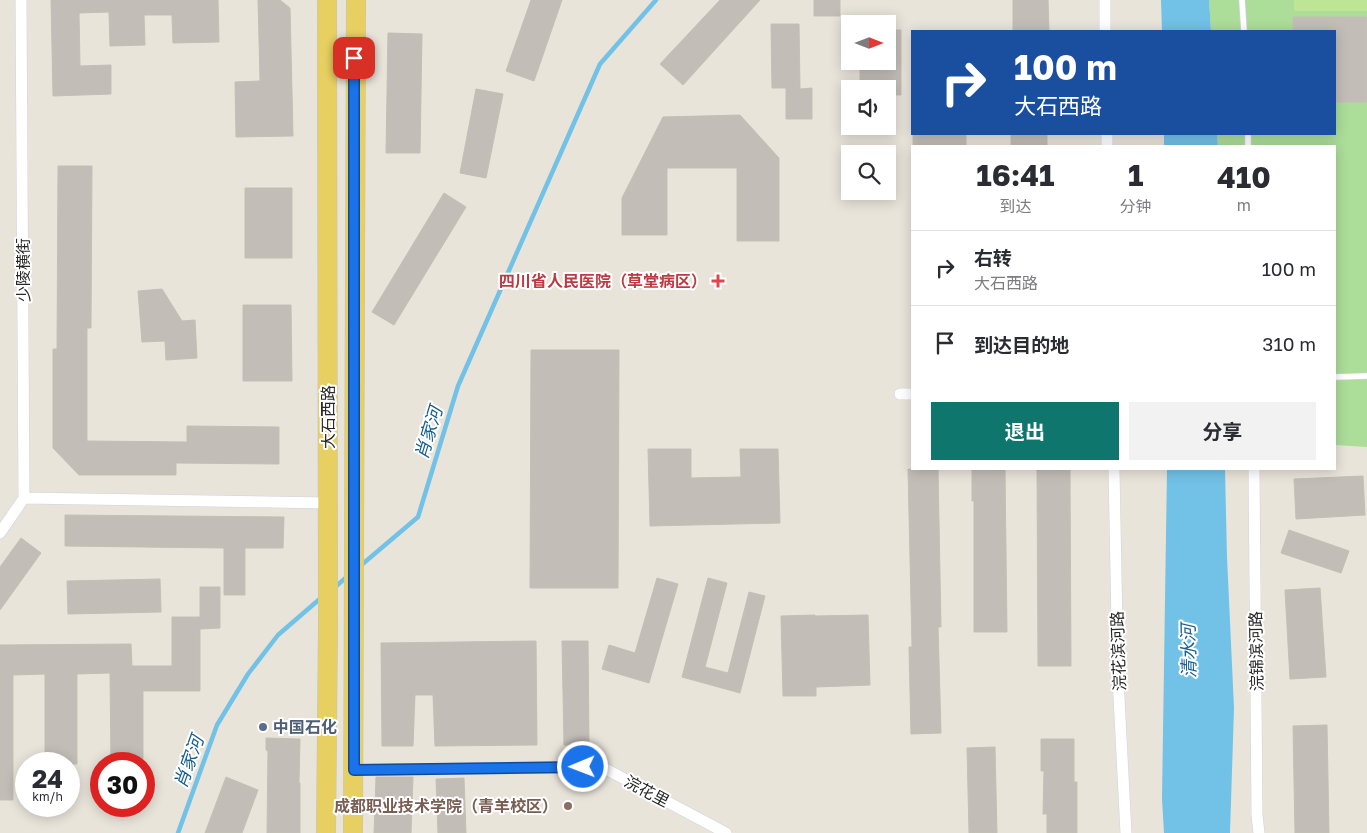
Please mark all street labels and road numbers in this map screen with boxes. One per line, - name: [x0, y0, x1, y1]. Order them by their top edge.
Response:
- street label: 少陵横街: [13, 238, 33, 302]
- street label: 大石西路: [318, 385, 338, 449]
- street label: 浣花滨河路: [1107, 611, 1129, 691]
- street label: 浣锦滨河路: [1245, 611, 1267, 691]
- street label: 浣花里: [621, 771, 673, 811]

